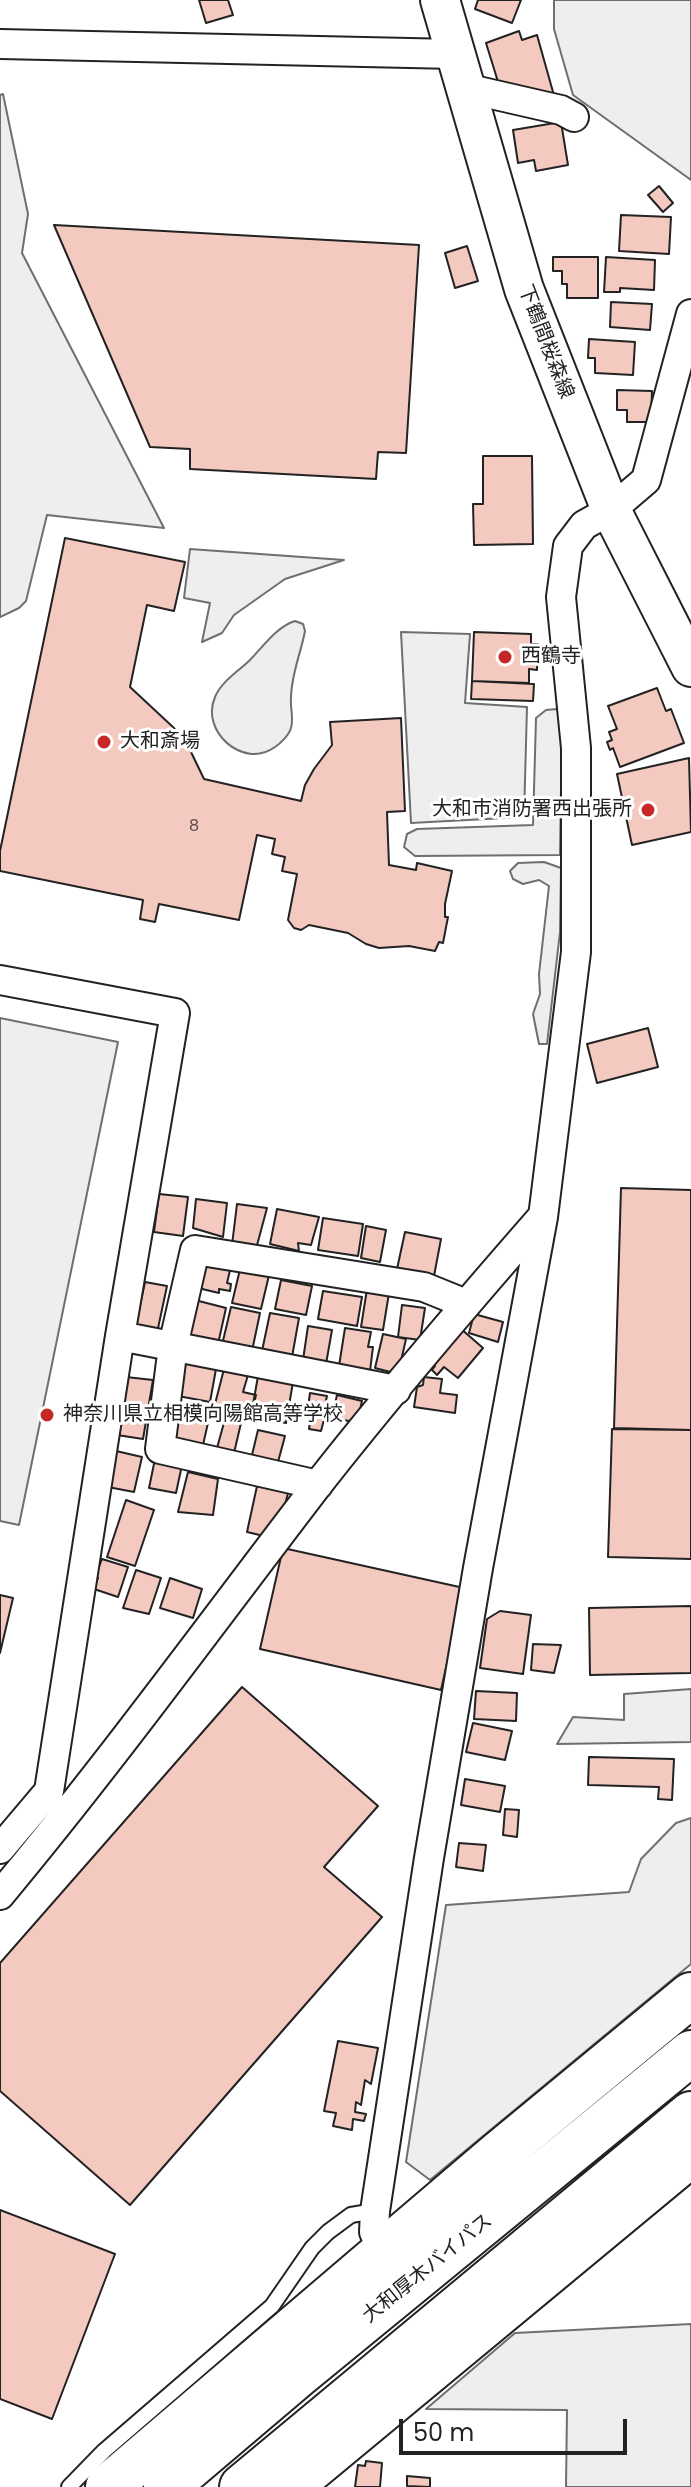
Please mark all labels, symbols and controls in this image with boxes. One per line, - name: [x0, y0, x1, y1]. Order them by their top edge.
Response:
- street label: 下鶴間桜森線: [512, 282, 578, 402]
- place label: 西鶴寺: [521, 645, 581, 669]
- marker: 西鶴寺: [496, 648, 514, 666]
- place label: 大和斎場: [120, 730, 200, 754]
- marker: 大和斎場: [95, 733, 113, 751]
- place label: 大和市消防署西出張所: [432, 798, 632, 822]
- marker: 大和市消防署西出張所: [639, 801, 657, 819]
- house number: 8: [189, 817, 199, 837]
- place label: 神奈川県立相模向陽館高等学校: [63, 1403, 343, 1427]
- marker: 神奈川県立相模向陽館高等学校: [38, 1406, 56, 1424]
- street label: 大和厚木バイパス: [358, 2209, 498, 2329]
- scale bar: [403, 2403, 631, 2453]
- text: 50 m: [413, 2416, 474, 2449]

